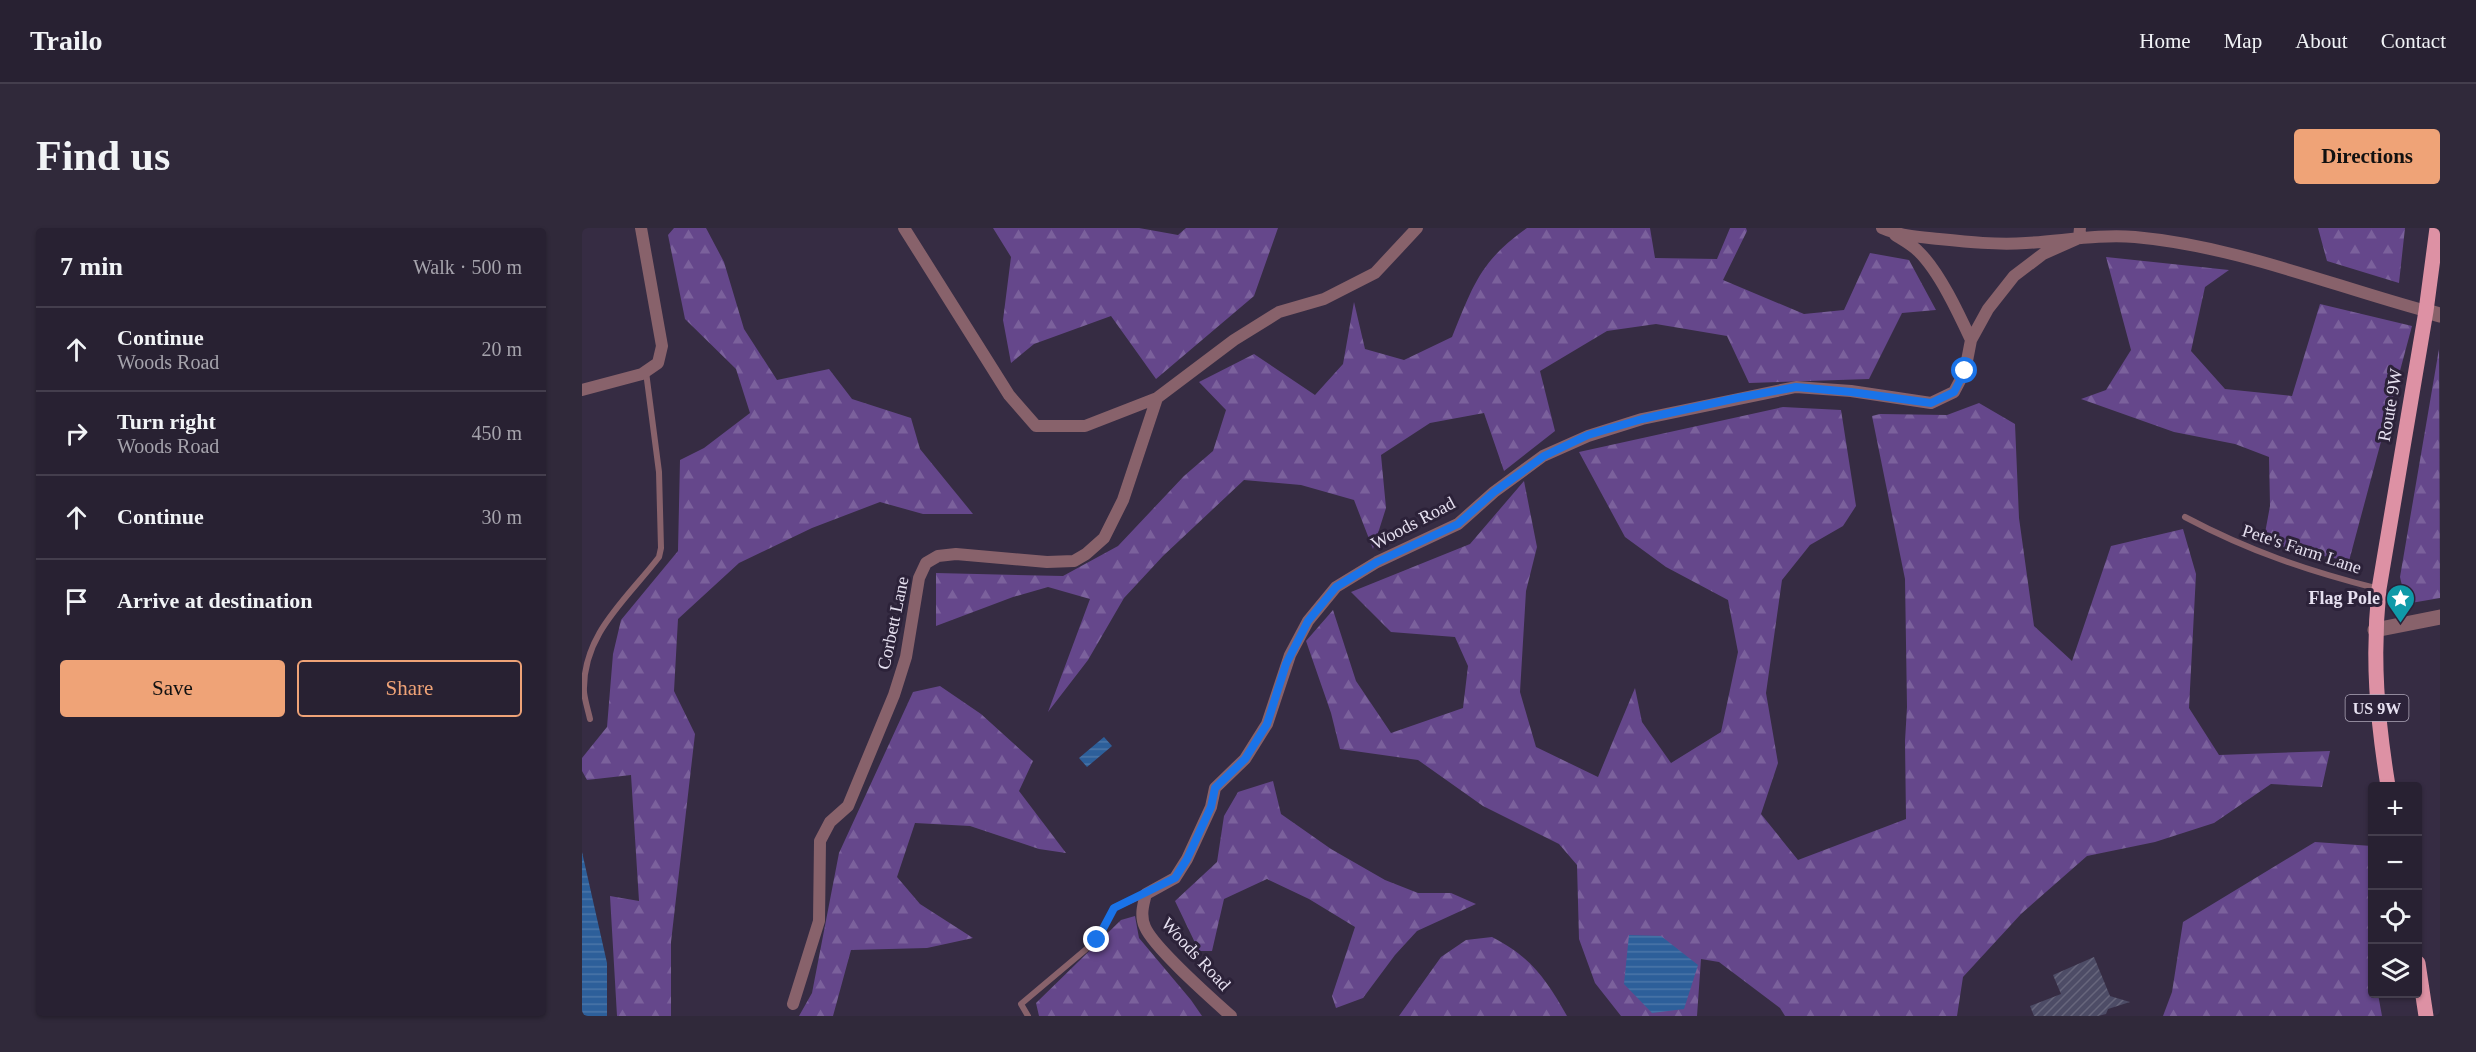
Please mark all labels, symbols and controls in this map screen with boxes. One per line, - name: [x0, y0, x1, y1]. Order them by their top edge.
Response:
- text: Trailo: [30, 25, 103, 56]
- text: Home: [2139, 29, 2191, 53]
- text: Map: [2224, 29, 2262, 53]
- text: About: [2295, 29, 2348, 53]
- text: Contact: [2381, 29, 2446, 53]
- button: Directions: [2294, 129, 2440, 184]
- text: Find us: [36, 133, 170, 179]
- text: 7 min: [60, 252, 123, 281]
- text: Walk · 500 m: [413, 256, 522, 278]
- text: Continue: [117, 325, 204, 350]
- icon: ahead: [60, 333, 93, 366]
- text: 20 m: [481, 338, 522, 360]
- text: Woods Road: [117, 351, 219, 373]
- route start: [1951, 357, 1977, 383]
- street label: Route 9W: [2374, 367, 2406, 443]
- text: Turn right: [117, 409, 216, 434]
- icon: right: [60, 417, 93, 450]
- text: 450 m: [471, 422, 522, 444]
- text: Woods Road: [117, 435, 219, 457]
- street label: Woods Road: [1368, 493, 1458, 553]
- icon: ahead: [60, 501, 93, 534]
- text: Continue: [117, 504, 204, 529]
- text: 30 m: [481, 506, 522, 528]
- street label: Pete's Farm Lane: [2240, 520, 2364, 578]
- street label: Corbett Lane: [873, 575, 913, 671]
- place icon: Flag Pole: [2385, 582, 2417, 624]
- icon: arrive: [60, 585, 93, 618]
- text: Arrive at destination: [117, 588, 313, 613]
- place label: Flag Pole: [2309, 588, 2380, 608]
- button: Save: [60, 660, 285, 717]
- button: Share: [297, 660, 522, 717]
- road number: US 9W: [2346, 695, 2408, 721]
- map controls: [2368, 782, 2422, 998]
- button: +: [2368, 782, 2422, 836]
- button: −: [2368, 836, 2422, 890]
- button: locate: [2368, 890, 2422, 944]
- street label: Woods Road: [1157, 914, 1235, 994]
- route end: [1083, 926, 1109, 952]
- button: layers: [2368, 944, 2422, 998]

